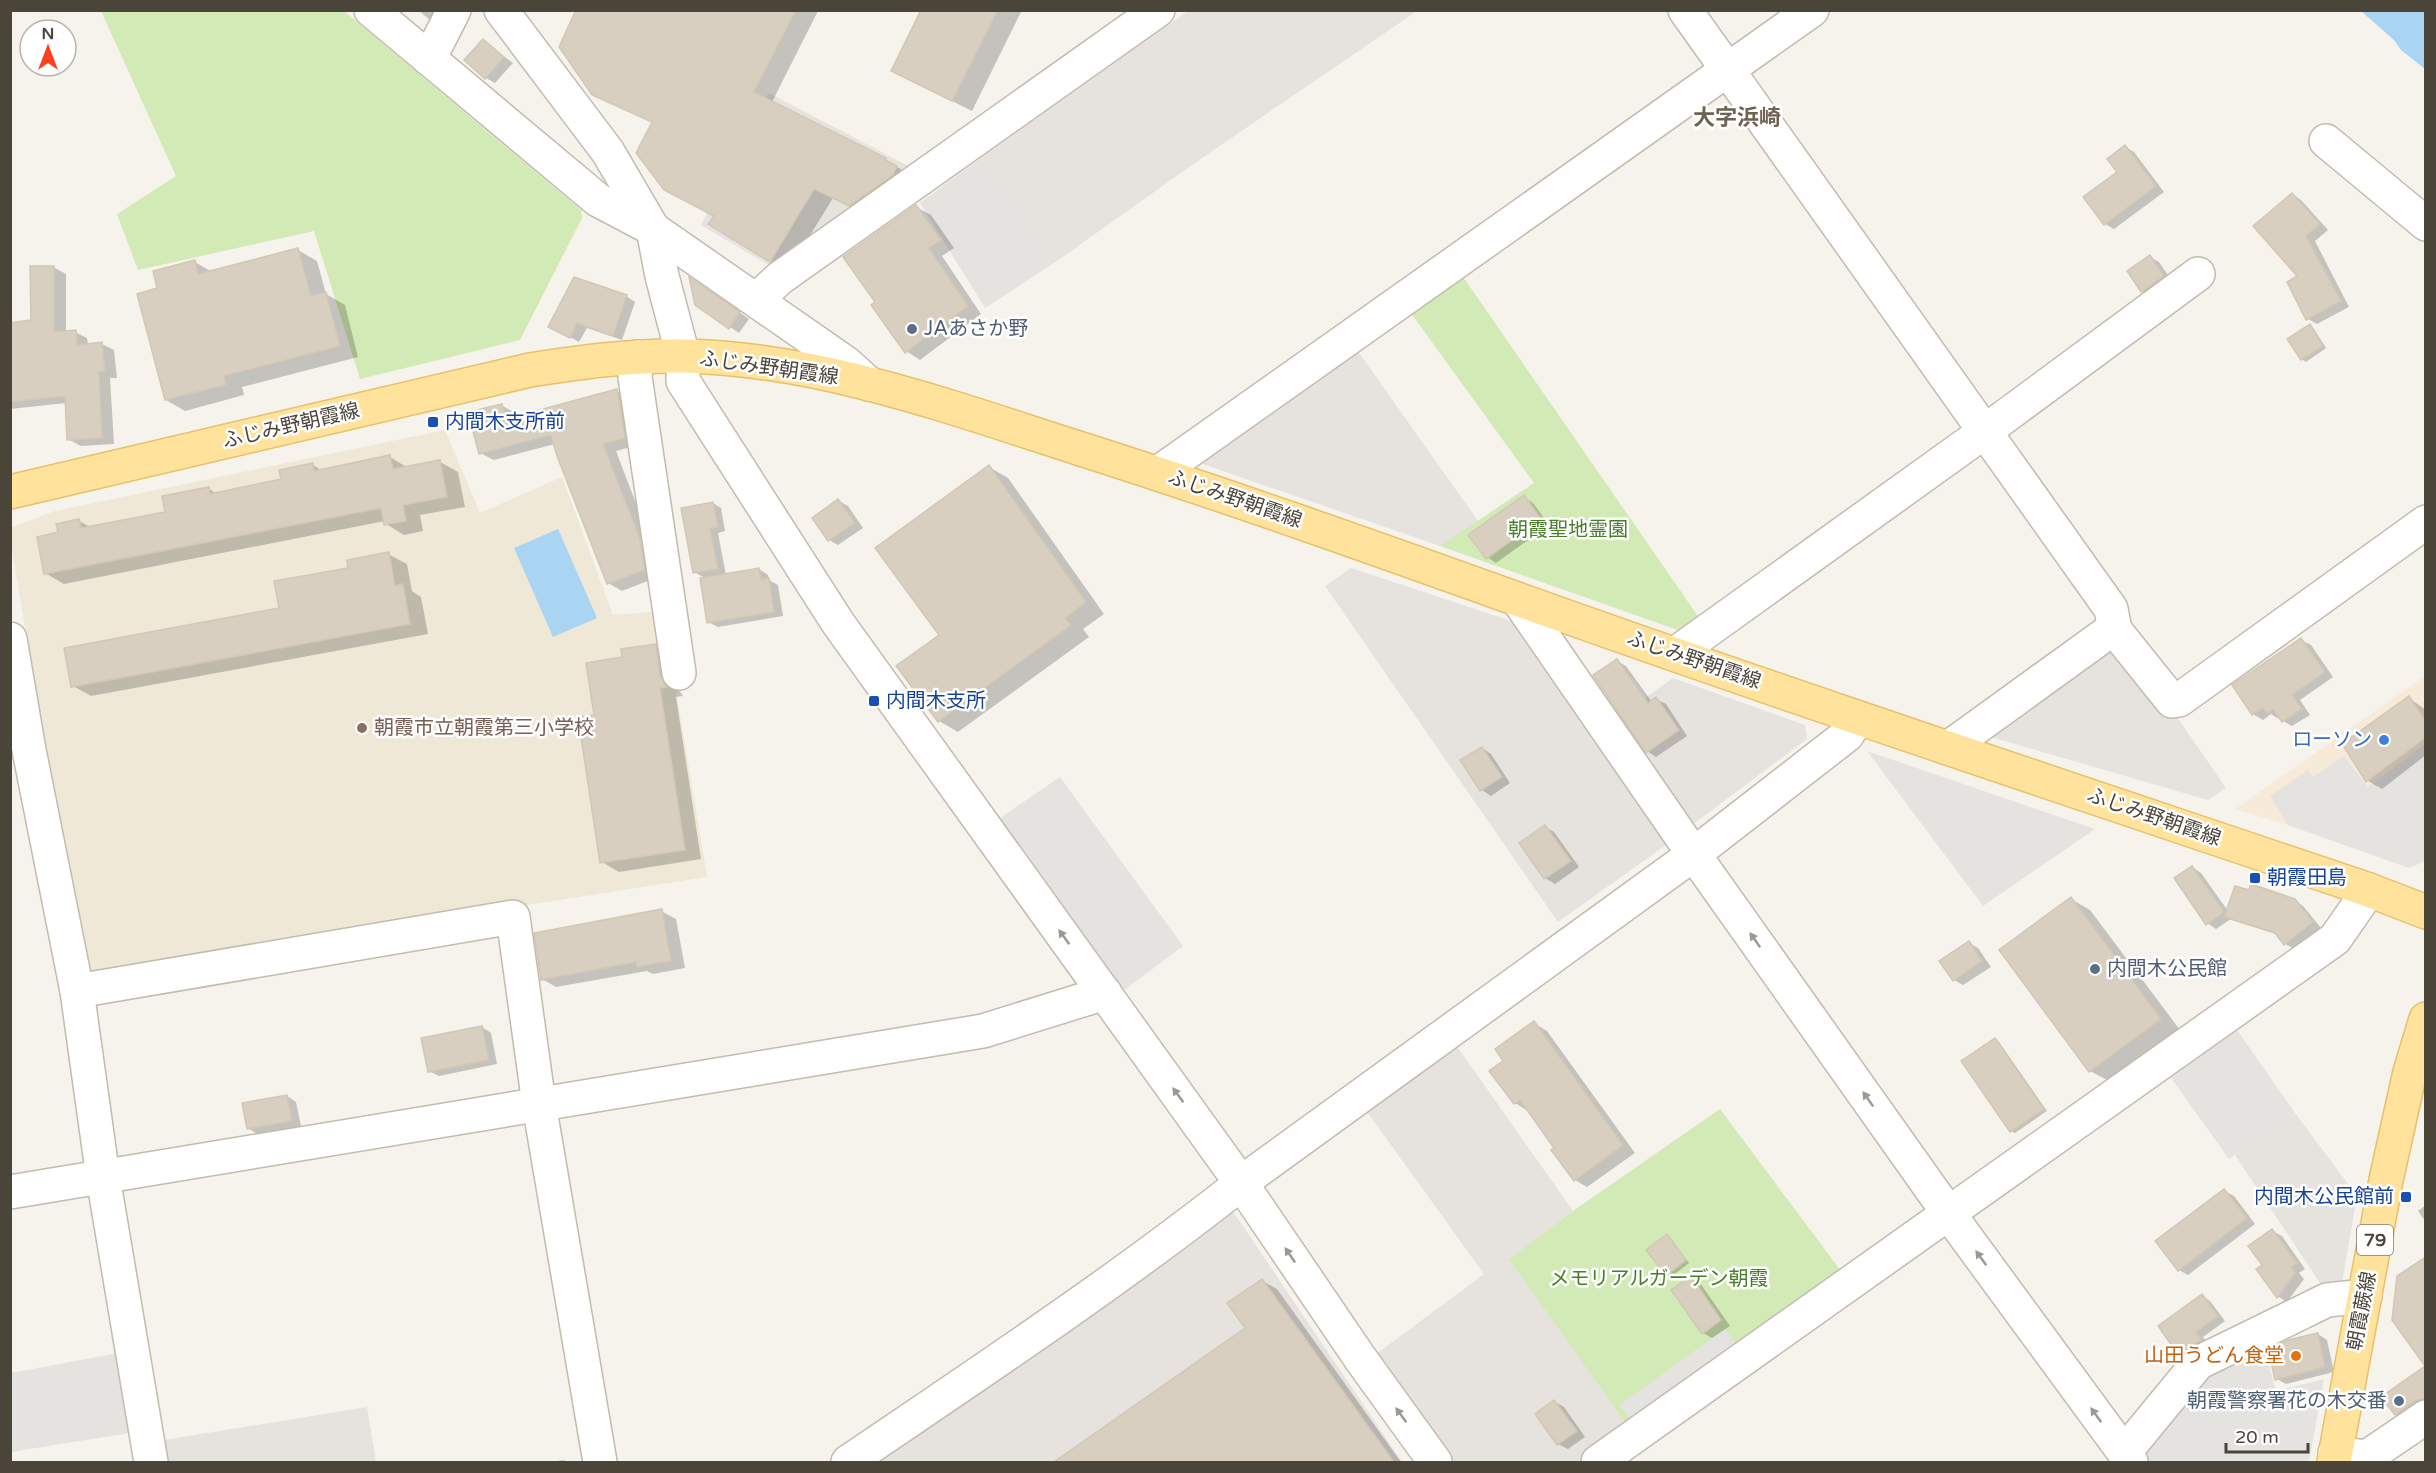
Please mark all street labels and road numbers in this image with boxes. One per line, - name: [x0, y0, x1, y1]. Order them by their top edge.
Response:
- street label: ふじみ野朝霞線: [698, 346, 840, 390]
- street label: ふじみ野朝霞線: [220, 399, 362, 453]
- street label: ふじみ野朝霞線: [1165, 465, 1305, 533]
- street label: ふじみ野朝霞線: [1624, 626, 1764, 694]
- street label: ふじみ野朝霞線: [2084, 783, 2224, 851]
- road number: 79: [2357, 1225, 2393, 1255]
- street label: 朝霞蕨線: [2343, 1269, 2381, 1353]

